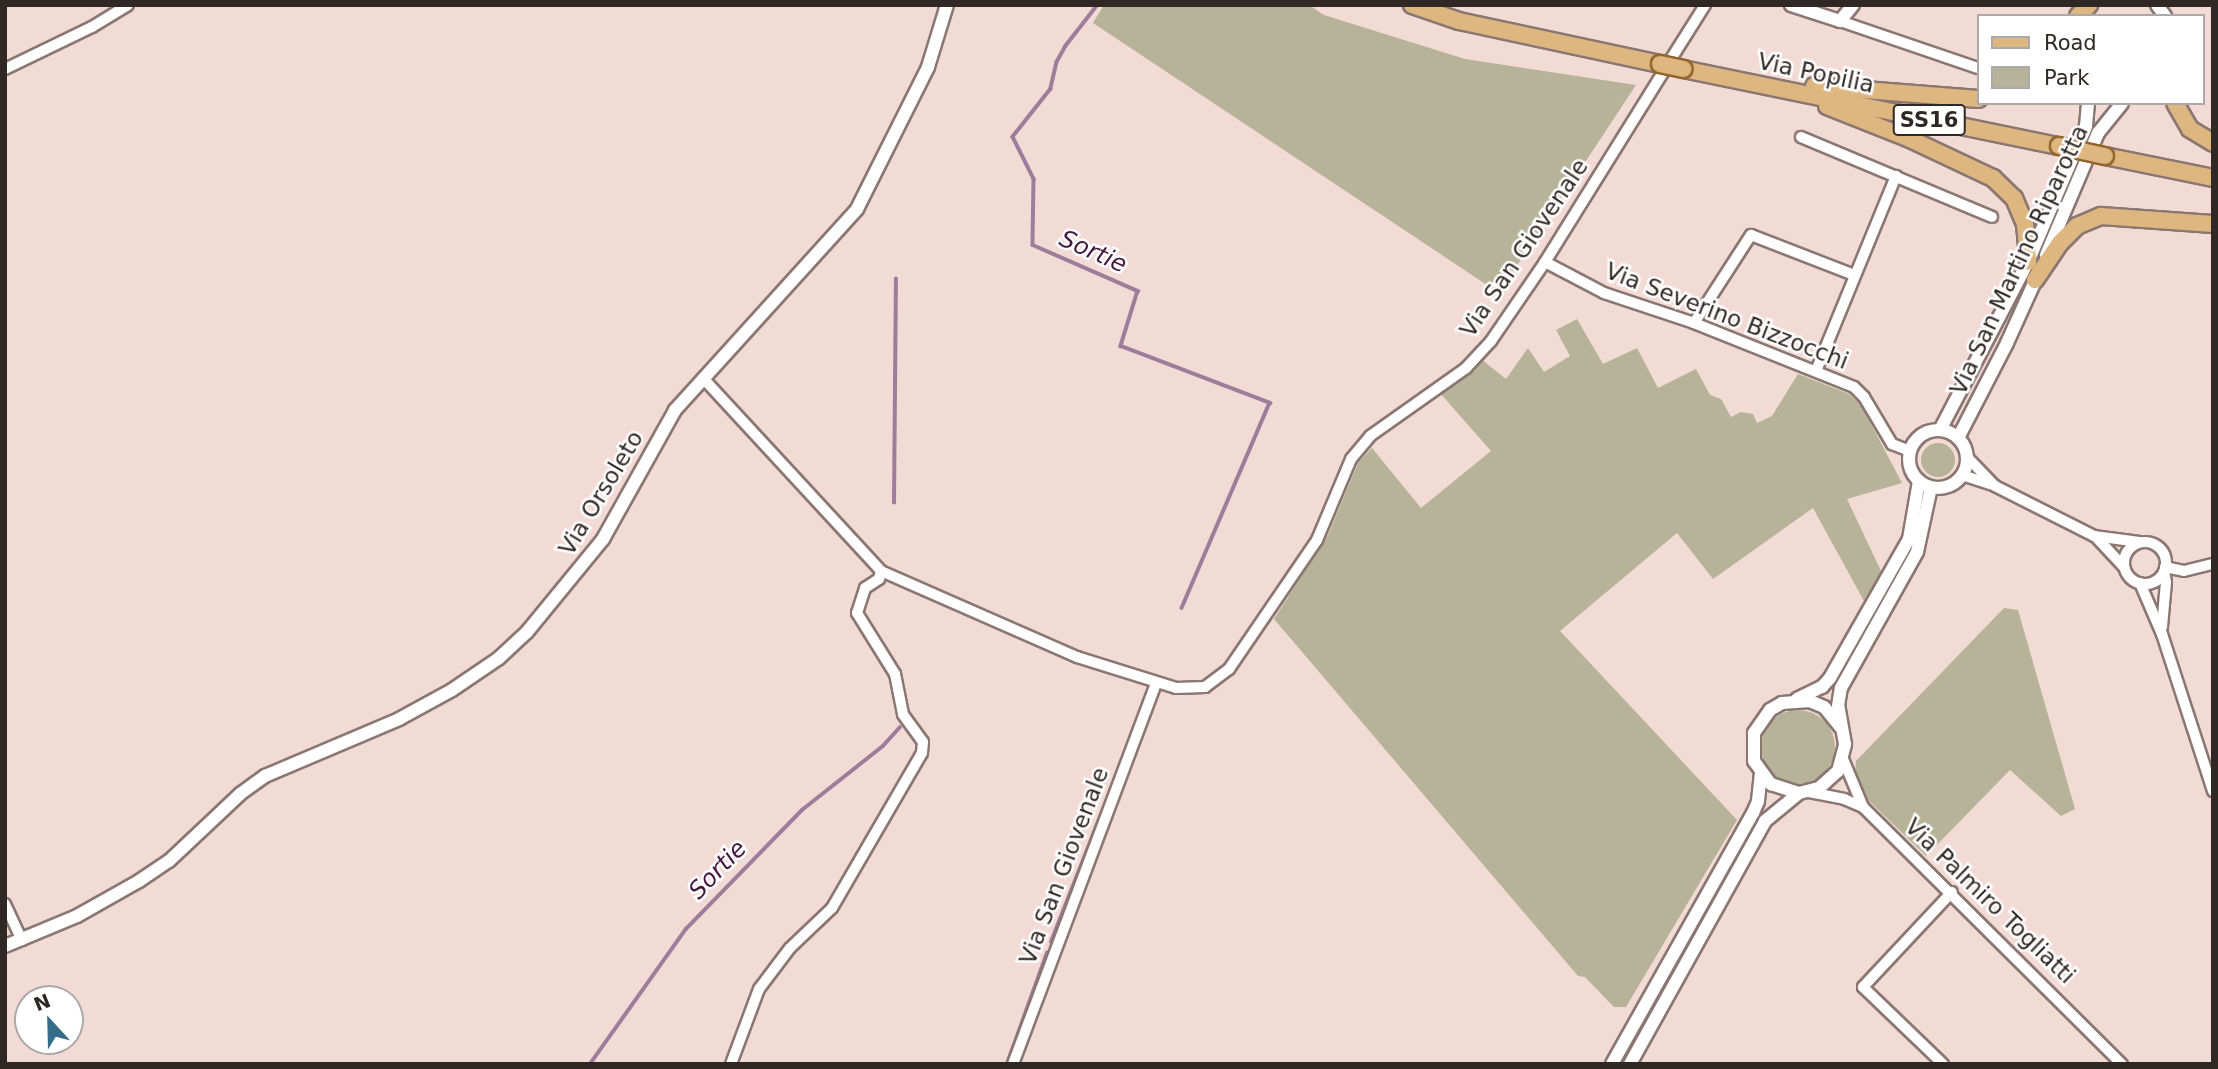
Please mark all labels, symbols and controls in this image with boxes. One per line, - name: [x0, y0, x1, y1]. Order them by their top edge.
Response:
- legend: [1976, 14, 2204, 105]
- text: Road: [2044, 31, 2097, 55]
- street label: Via Popilia: [1755, 47, 1877, 99]
- text: Park: [2044, 66, 2089, 90]
- road number: SS16: [1892, 102, 1966, 138]
- street label: Via San Martino Riparotta: [1944, 121, 2094, 399]
- street label: Via San Giovenale: [1454, 154, 1594, 342]
- water label: Sortie: [1055, 224, 1131, 280]
- street label: Via Severino Bizzocchi: [1602, 257, 1852, 375]
- street label: Via Orsoleto: [553, 426, 649, 560]
- street label: Via San Giovenale: [1014, 764, 1114, 968]
- street label: Via Palmiro Togliatti: [1899, 813, 2081, 989]
- water label: Sortie: [683, 835, 753, 905]
- north arrow: [14, 985, 84, 1055]
- text: N: [30, 989, 53, 1016]

